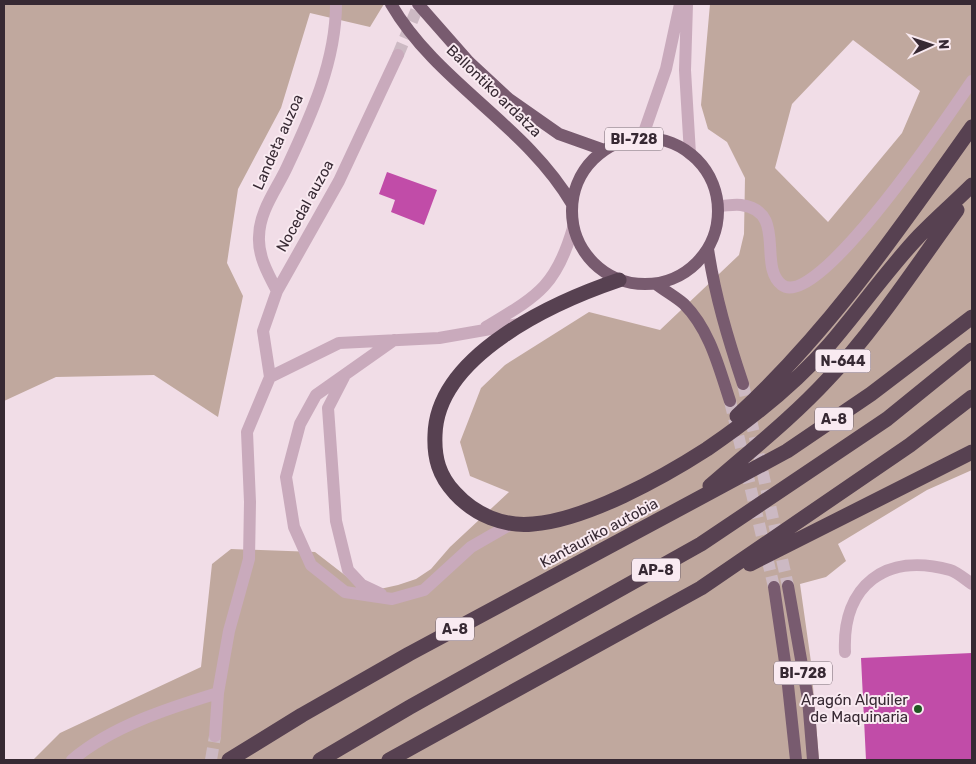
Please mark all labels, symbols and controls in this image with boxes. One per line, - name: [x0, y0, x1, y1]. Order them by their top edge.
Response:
- north arrow: [906, 20, 956, 70]
- text: N: [935, 39, 952, 50]
- street label: Ballontiko ardatza: [443, 41, 545, 141]
- street label: Landeta auzoa: [249, 91, 307, 193]
- road number: BI-728: [605, 128, 663, 150]
- street label: Nocedal auzoa: [272, 157, 338, 255]
- road number: N-644: [816, 350, 870, 372]
- road number: A-8: [815, 408, 853, 430]
- street label: Kantauriko autobia: [537, 494, 661, 572]
- road number: AP-8: [632, 558, 680, 582]
- road number: A-8: [436, 618, 474, 640]
- road number: BI-728: [774, 661, 832, 684]
- place label: Aragón Alquiler de Maquinaria: [801, 691, 908, 726]
- marker: Aragón Alquiler de Maquinaria: [912, 703, 924, 715]

